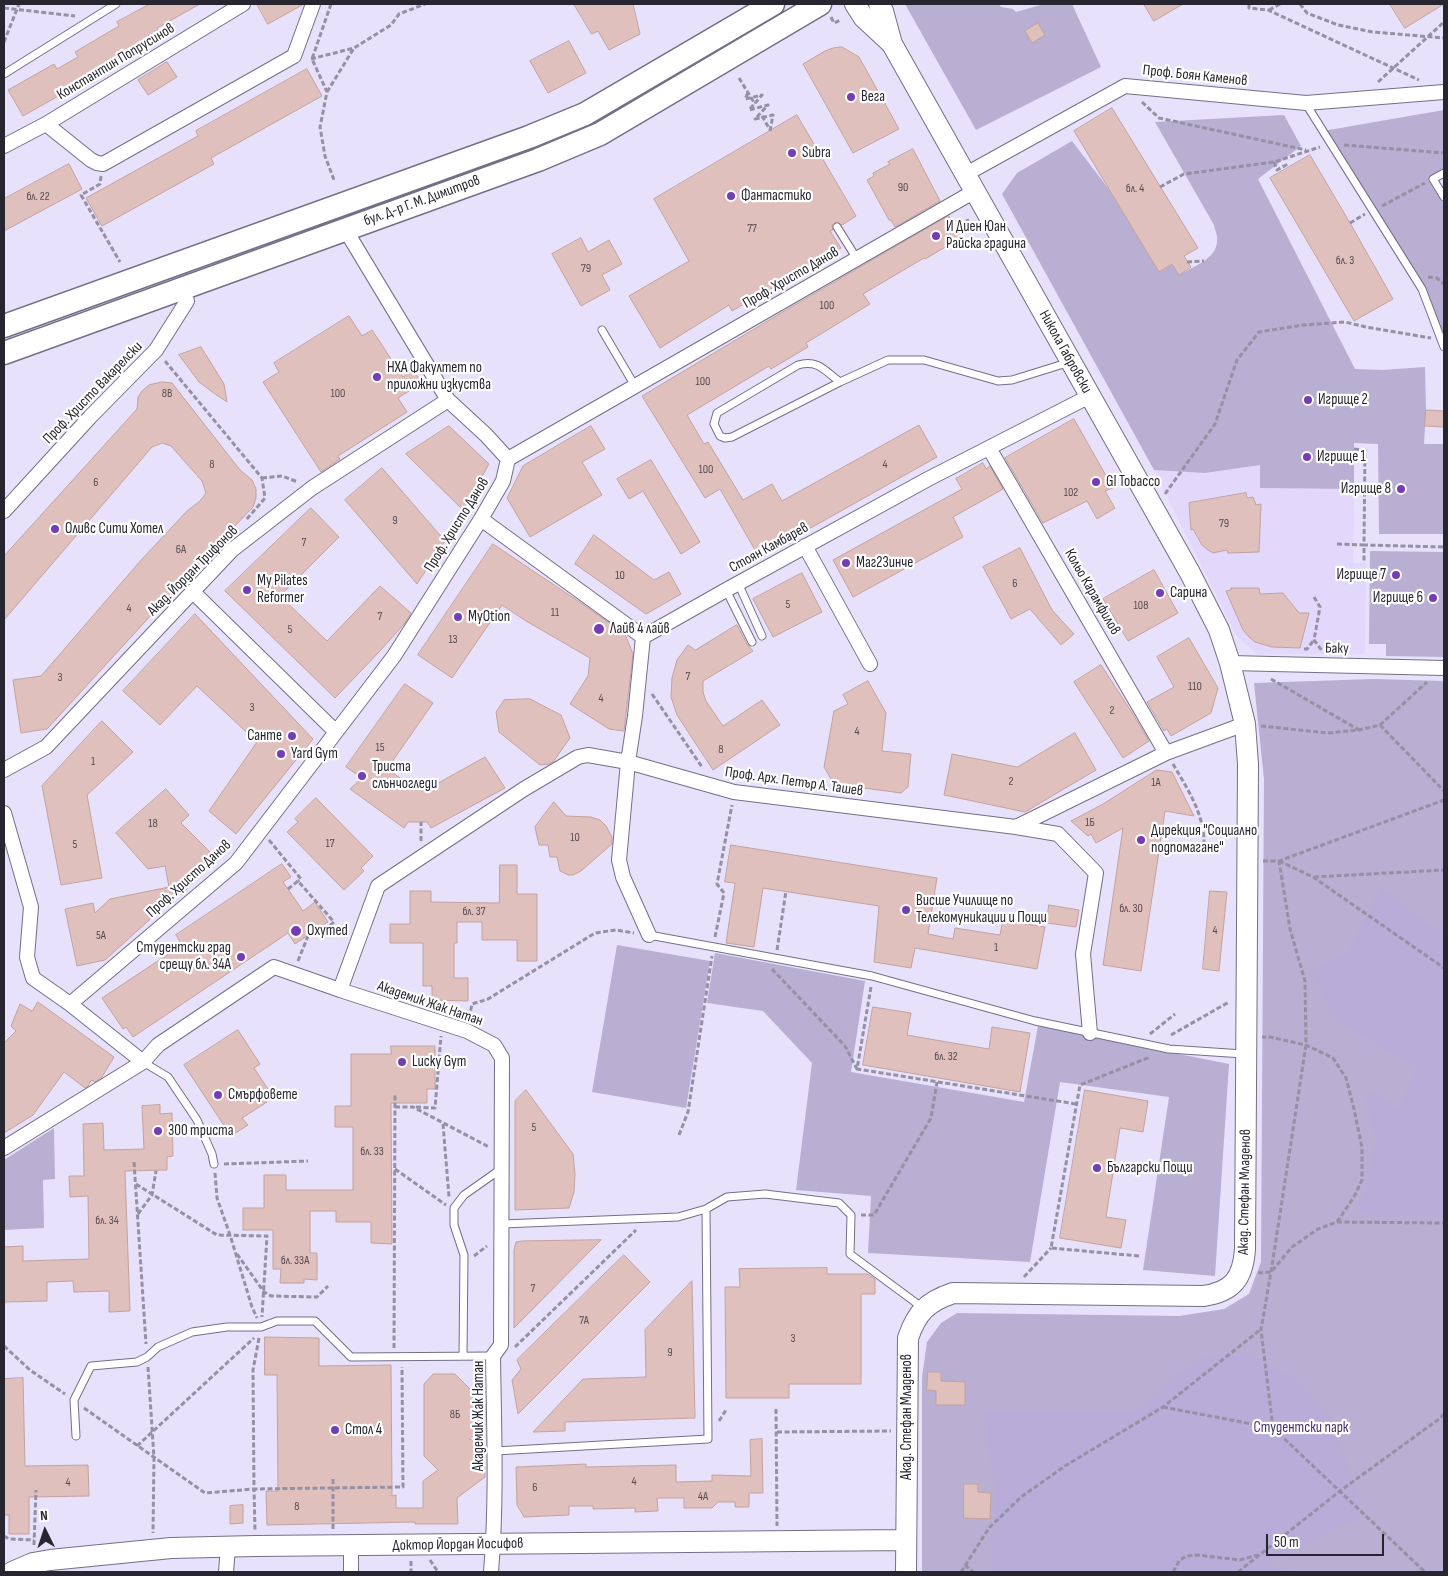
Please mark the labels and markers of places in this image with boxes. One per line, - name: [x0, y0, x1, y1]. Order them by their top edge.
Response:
- place label: Вега: [861, 88, 885, 106]
- marker: Вега: [845, 91, 857, 103]
- place label: Subra: [802, 144, 831, 162]
- marker: Subra: [786, 147, 798, 159]
- place label: Фантастико: [741, 187, 811, 205]
- marker: Фантастико: [725, 190, 737, 202]
- place label: И Диен Юан Райска градина: [946, 218, 1026, 253]
- marker: И Диен Юан Райска градина: [930, 230, 942, 242]
- place label: НХА Факултет по приложни изкуства: [387, 359, 491, 394]
- marker: НХА Факултет по приложни изкуства: [371, 371, 383, 383]
- place label: Игрище 2: [1318, 391, 1368, 409]
- marker: Игрище 2: [1302, 394, 1314, 406]
- place label: Игрище 1: [1317, 448, 1366, 466]
- marker: Игрище 1: [1301, 451, 1313, 463]
- place label: GI Tobacco: [1106, 473, 1160, 491]
- marker: GI Tobacco: [1090, 476, 1102, 488]
- place label: Игрище 8: [1341, 480, 1391, 498]
- marker: Игрище 8: [1395, 483, 1407, 495]
- place label: Оливс Сити Хотел: [65, 520, 163, 538]
- marker: Оливс Сити Хотел: [49, 523, 61, 535]
- place label: Маг23инче: [856, 554, 913, 572]
- marker: Маг23инче: [840, 557, 852, 569]
- place label: Игрище 7: [1336, 566, 1386, 584]
- marker: Игрище 7: [1390, 569, 1402, 581]
- place label: My Pilates Reformer: [257, 572, 308, 607]
- marker: My Pilates Reformer: [241, 584, 253, 596]
- place label: Сарина: [1170, 584, 1207, 602]
- marker: Сарина: [1154, 587, 1166, 599]
- place label: Игрище 6: [1373, 589, 1423, 607]
- marker: Игрище 6: [1427, 592, 1439, 604]
- place label: MyOtion: [468, 608, 510, 626]
- marker: MyOtion: [452, 611, 464, 623]
- place label: Лайв 4 лайв: [610, 620, 670, 638]
- marker: Лайв 4 лайв: [592, 622, 606, 636]
- place label: Санте: [247, 727, 282, 745]
- marker: Санте: [286, 730, 298, 742]
- place label: Yard Gym: [291, 745, 338, 763]
- marker: Yard Gym: [275, 748, 287, 760]
- place label: Триста слънчогледи: [372, 758, 437, 793]
- marker: Триста слънчогледи: [356, 770, 368, 782]
- place label: Дирекция "Социално подпомагане": [1151, 822, 1257, 857]
- marker: Дирекция "Социално подпомагане": [1135, 834, 1147, 846]
- place label: Висше Училище по Телекомуникации и Пощи: [916, 892, 1047, 927]
- marker: Висше Училище по Телекомуникации и Пощи: [900, 904, 912, 916]
- place label: Oxymed: [307, 922, 348, 940]
- marker: Oxymed: [289, 924, 303, 938]
- place label: Студентски град срещу бл. 34А: [136, 939, 231, 974]
- marker: Студентски град срещу бл. 34А: [235, 951, 247, 963]
- place label: Lucky Gym: [412, 1053, 466, 1071]
- marker: Lucky Gym: [396, 1056, 408, 1068]
- place label: Смърфовете: [228, 1086, 298, 1104]
- marker: Смърфовете: [212, 1089, 224, 1101]
- place label: 300 триста: [168, 1122, 233, 1140]
- marker: 300 триста: [152, 1125, 164, 1137]
- place label: Български Пощи: [1107, 1159, 1192, 1177]
- marker: Български Пощи: [1091, 1162, 1103, 1174]
- place label: Стол 4: [345, 1421, 382, 1439]
- marker: Стол 4: [329, 1424, 341, 1436]

